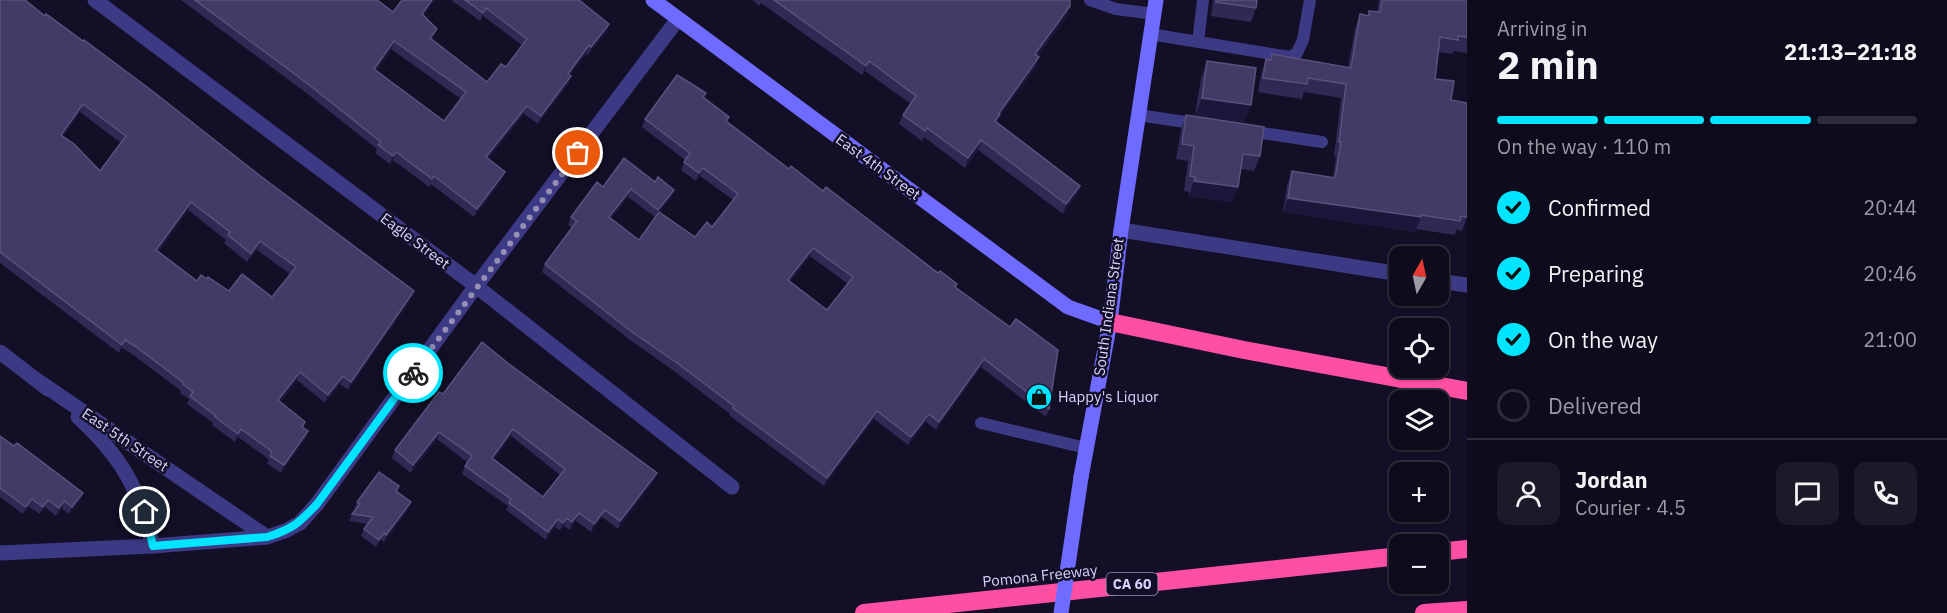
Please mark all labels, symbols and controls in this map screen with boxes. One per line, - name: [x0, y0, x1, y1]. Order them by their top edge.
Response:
- text: Arriving in: [1497, 15, 1587, 42]
- text: 21:13–21:18: [1784, 37, 1917, 66]
- text: 2 min: [1497, 39, 1599, 90]
- pin: [552, 127, 603, 178]
- street label: East 4th Street: [832, 129, 924, 204]
- text: On the way · 110 m: [1497, 133, 1671, 160]
- icon: bag: [561, 136, 594, 169]
- icon: check: [1497, 191, 1530, 224]
- text: Confirmed: [1548, 193, 1651, 222]
- text: 20:44: [1863, 194, 1917, 221]
- street label: Eagle Street: [377, 208, 454, 273]
- street label: South Indiana Street: [1089, 237, 1128, 377]
- north arrow: [1389, 246, 1449, 306]
- map controls: [1389, 246, 1449, 594]
- icon: check: [1497, 257, 1530, 290]
- text: Preparing: [1548, 259, 1643, 288]
- text: 20:46: [1863, 260, 1917, 287]
- button: locate: [1389, 318, 1449, 378]
- icon: check: [1497, 323, 1530, 356]
- text: On the way: [1548, 325, 1658, 354]
- text: 21:00: [1863, 326, 1917, 353]
- courier: [383, 343, 443, 403]
- icon: bike: [397, 357, 430, 390]
- shop icon: Happy's Liquor: [1024, 382, 1054, 412]
- place label: Happy's Liquor: [1058, 387, 1159, 406]
- button: layers: [1389, 390, 1449, 450]
- text: Delivered: [1548, 391, 1642, 420]
- street label: East 5th Street: [78, 404, 172, 475]
- button: +: [1389, 462, 1449, 522]
- button: person: [1497, 462, 1560, 525]
- button: chat: [1776, 462, 1839, 525]
- button: phone: [1854, 462, 1917, 525]
- text: Jordan: [1575, 465, 1648, 494]
- pin: [119, 486, 170, 537]
- text: Courier · 4.5: [1575, 494, 1686, 521]
- icon: home: [128, 495, 161, 528]
- button: −: [1389, 534, 1449, 594]
- street label: Pomona Freeway: [982, 560, 1099, 591]
- road number: CA 60: [1106, 573, 1158, 595]

